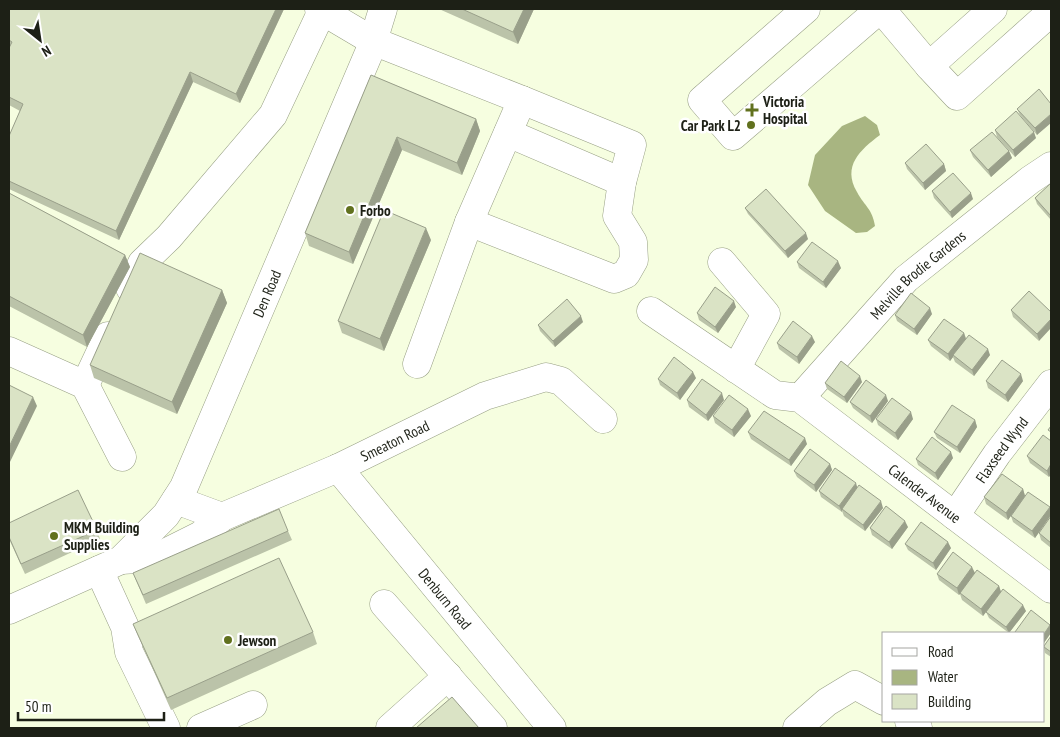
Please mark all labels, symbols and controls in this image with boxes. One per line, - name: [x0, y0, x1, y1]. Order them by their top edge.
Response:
- north arrow: [15, 15, 65, 65]
- text: N: [39, 42, 54, 61]
- place label: Victoria Hospital: [762, 92, 808, 128]
- marker: Victoria Hospital: [745, 103, 759, 117]
- place label: Car Park L2: [681, 116, 741, 135]
- marker: Car Park L2: [745, 119, 757, 131]
- place label: Forbo: [360, 201, 391, 220]
- marker: Forbo: [344, 204, 356, 216]
- street label: Melville Brodie Gardens: [866, 226, 969, 323]
- street label: Den Road: [248, 267, 285, 320]
- street label: Flaxseed Wynd: [971, 413, 1032, 486]
- street label: Smeaton Road: [357, 415, 432, 465]
- street label: Calender Avenue: [885, 459, 965, 527]
- place label: MKM Building Supplies: [64, 518, 140, 554]
- marker: MKM Building Supplies: [48, 530, 60, 542]
- street label: Denburn Road: [415, 564, 476, 633]
- place label: Jewson: [237, 631, 277, 650]
- legend: [882, 632, 1045, 722]
- marker: Jewson: [222, 634, 234, 646]
- text: Road: [928, 642, 954, 661]
- text: Water: [928, 667, 959, 686]
- scale bar: [18, 690, 164, 722]
- text: Building: [928, 692, 971, 711]
- text: 50 m: [25, 697, 51, 716]

